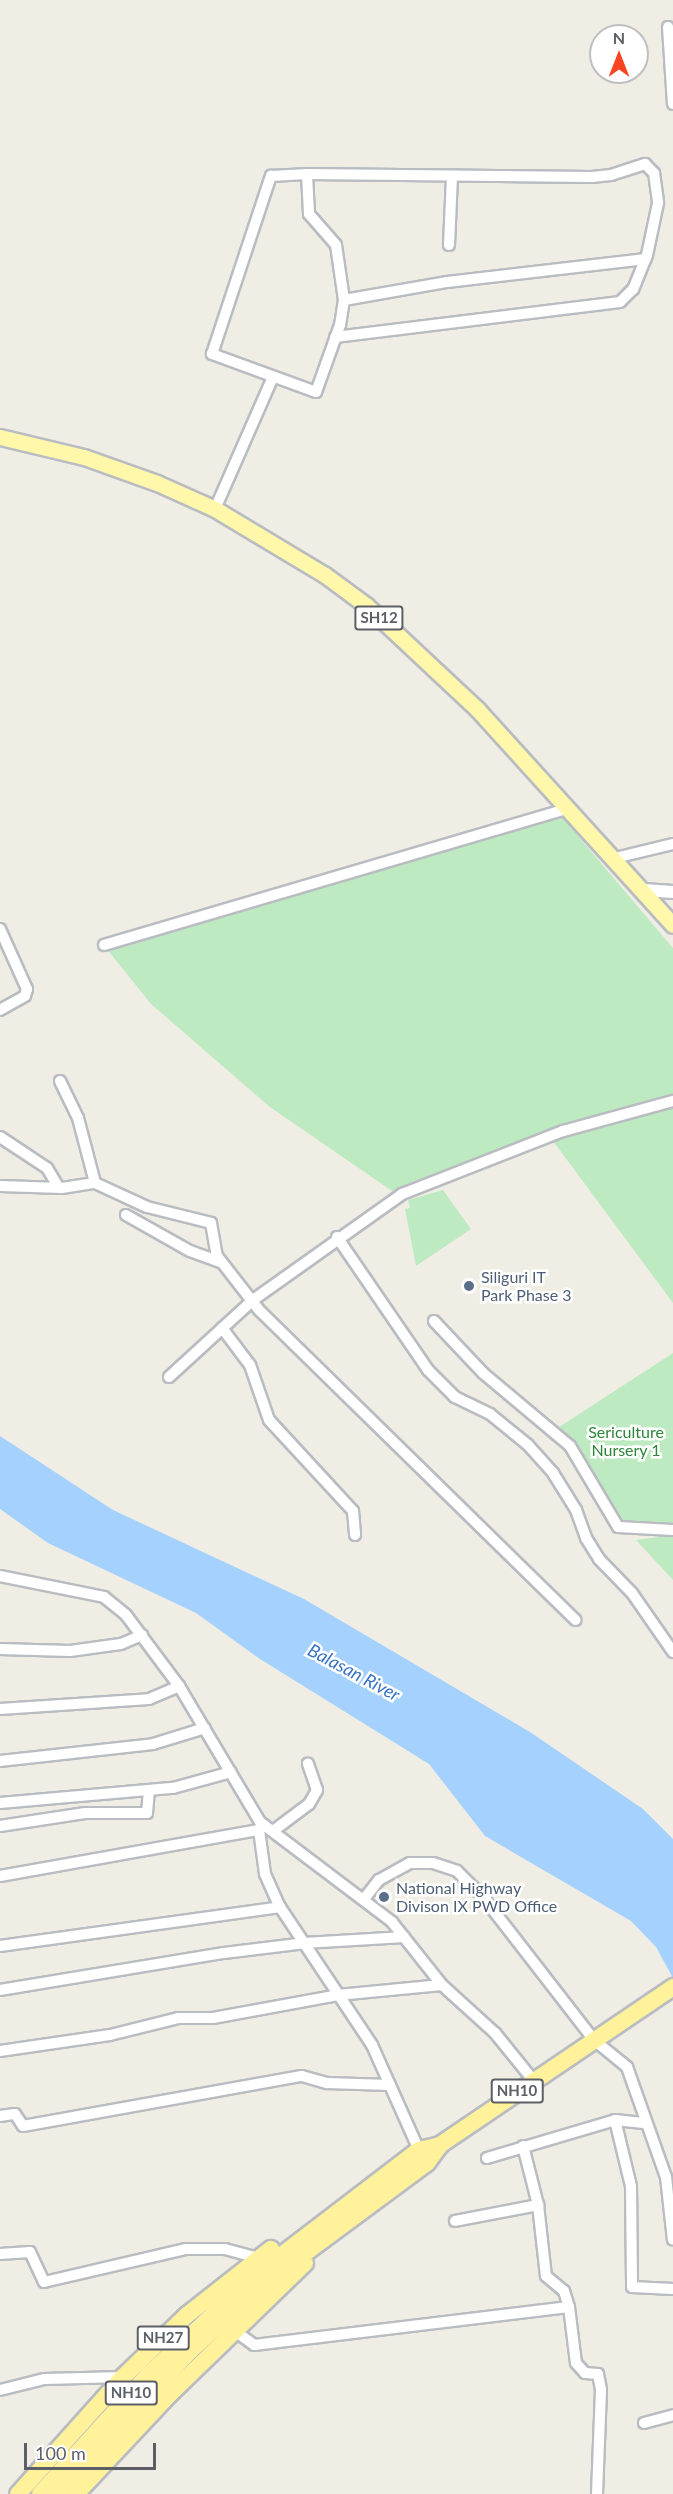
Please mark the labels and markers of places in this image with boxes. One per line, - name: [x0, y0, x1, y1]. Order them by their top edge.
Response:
- place label: Siliguri IT Park Phase 3: [481, 1267, 572, 1305]
- marker: Siliguri IT Park Phase 3: [462, 1279, 476, 1293]
- place label: National Highway Divison IX PWD Office: [396, 1878, 557, 1916]
- marker: National Highway Divison IX PWD Office: [377, 1890, 391, 1904]

